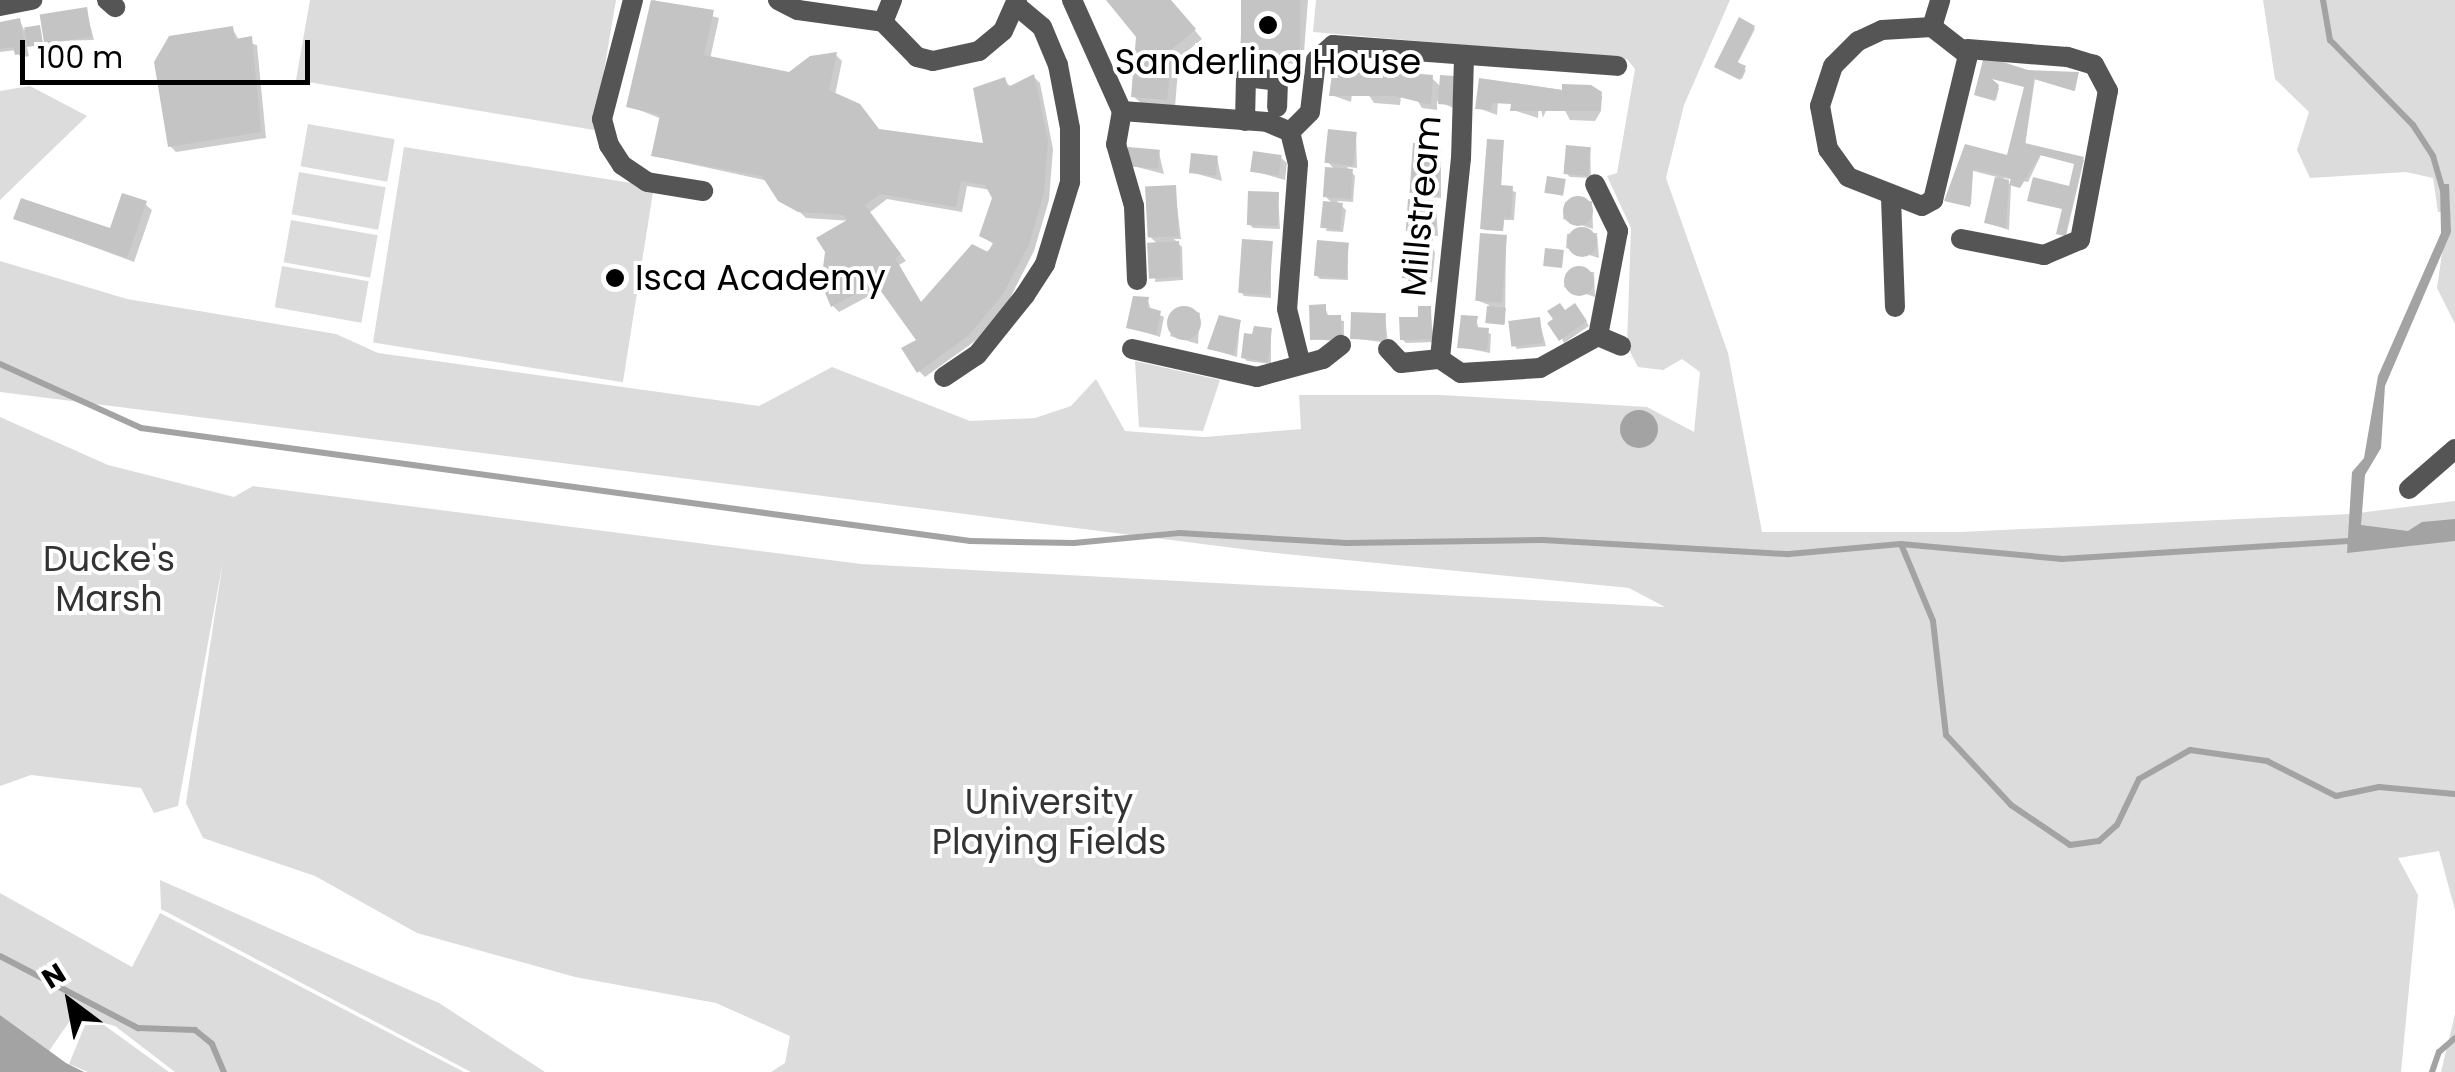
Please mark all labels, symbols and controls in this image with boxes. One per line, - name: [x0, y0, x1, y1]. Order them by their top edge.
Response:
- marker: Sanderling House: [1257, 14, 1279, 36]
- scale bar: [25, 20, 315, 82]
- text: 100 m: [37, 36, 123, 79]
- place label: Sanderling House: [1115, 41, 1421, 83]
- street label: Millstream: [1392, 114, 1450, 298]
- place label: Isca Academy: [635, 257, 886, 299]
- marker: Isca Academy: [604, 267, 626, 289]
- park label: Ducke's Marsh: [43, 538, 175, 620]
- park label: University Playing Fields: [932, 781, 1166, 863]
- north arrow: [20, 952, 120, 1052]
- text: N: [35, 954, 73, 998]

